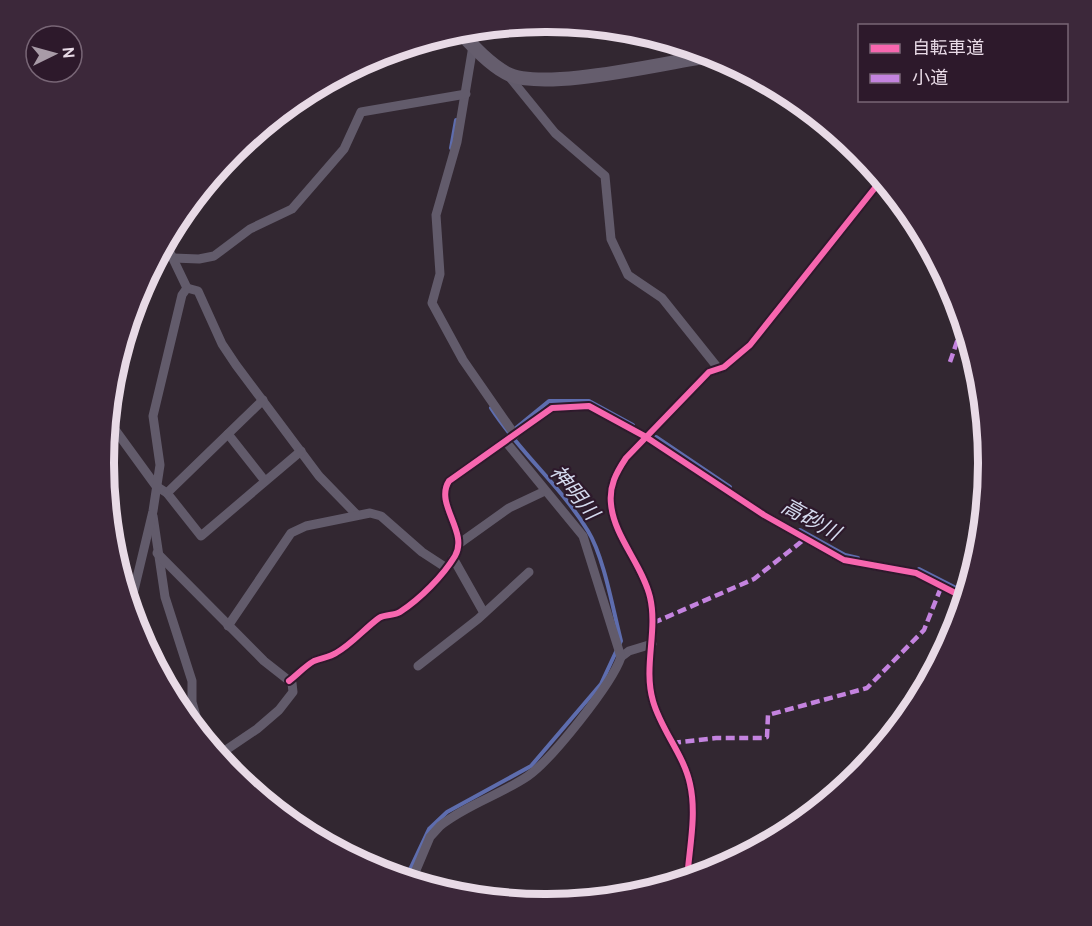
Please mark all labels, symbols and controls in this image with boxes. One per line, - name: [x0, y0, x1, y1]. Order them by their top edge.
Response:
- north arrow: [24, 24, 84, 84]
- legend: [858, 24, 1068, 102]
- text: 自転車道: [912, 37, 984, 59]
- text: N: [58, 46, 78, 59]
- text: 小道: [912, 67, 948, 89]
- water label: 神明川: [545, 460, 606, 526]
- water label: 高砂川: [777, 493, 846, 546]

